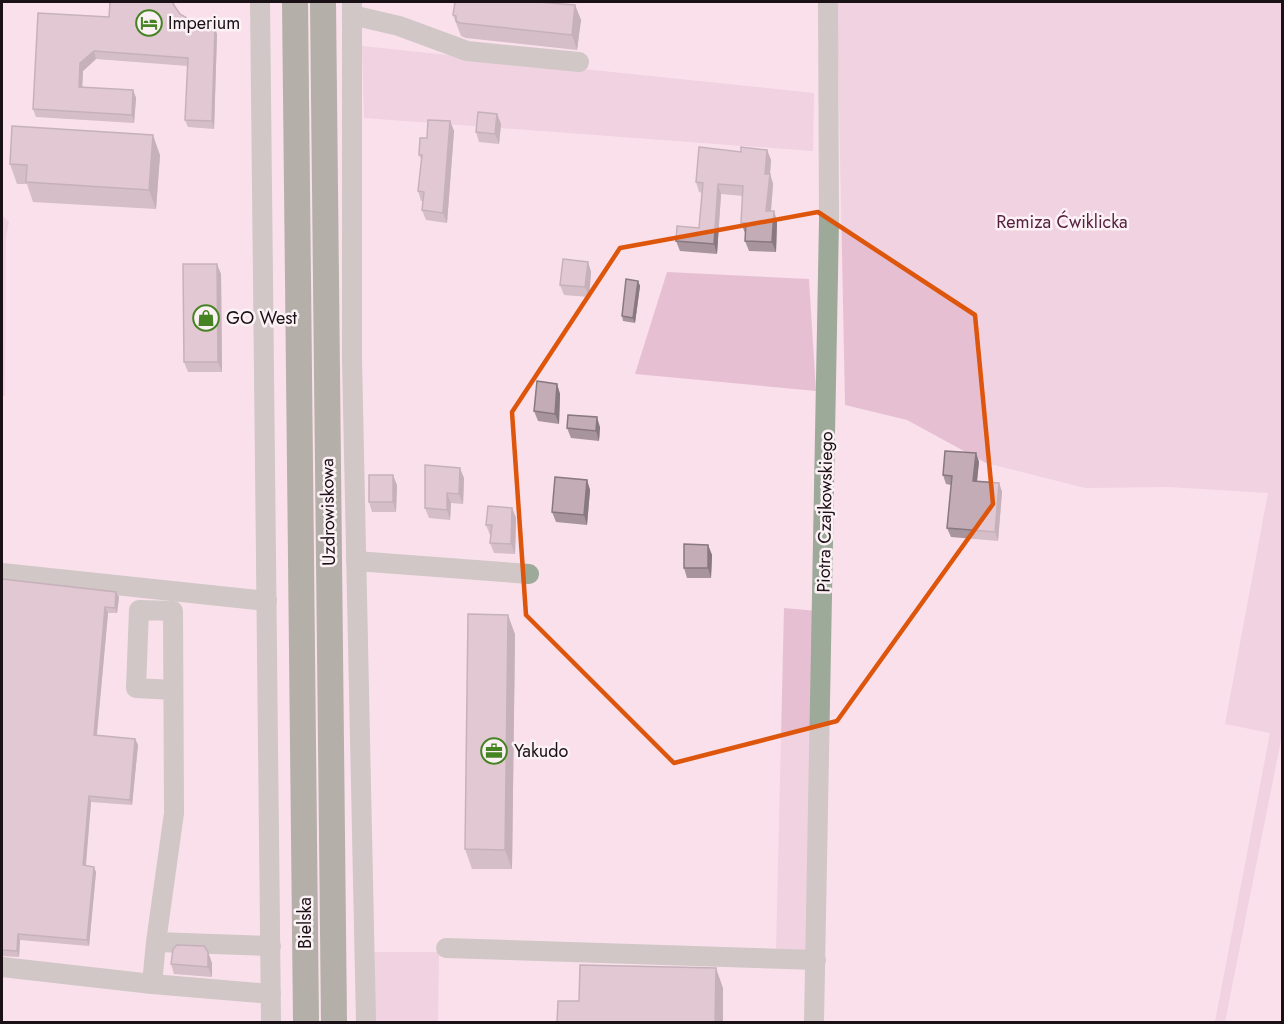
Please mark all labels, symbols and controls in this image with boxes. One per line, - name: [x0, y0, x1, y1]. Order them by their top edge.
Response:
- hotel icon: Imperium: [134, 8, 164, 38]
- place label: Imperium: [168, 10, 240, 36]
- park label: Remiza Ćwiklicka: [996, 209, 1128, 235]
- shop icon: GO West: [191, 303, 221, 333]
- place label: GO West: [226, 305, 297, 331]
- street label: Piotra Czajkowskiego: [811, 431, 839, 593]
- street label: Uzdrowiskowa: [314, 458, 342, 566]
- office icon: Yakudo: [479, 736, 509, 766]
- place label: Yakudo: [514, 738, 568, 764]
- street label: Bielska: [292, 897, 318, 949]

